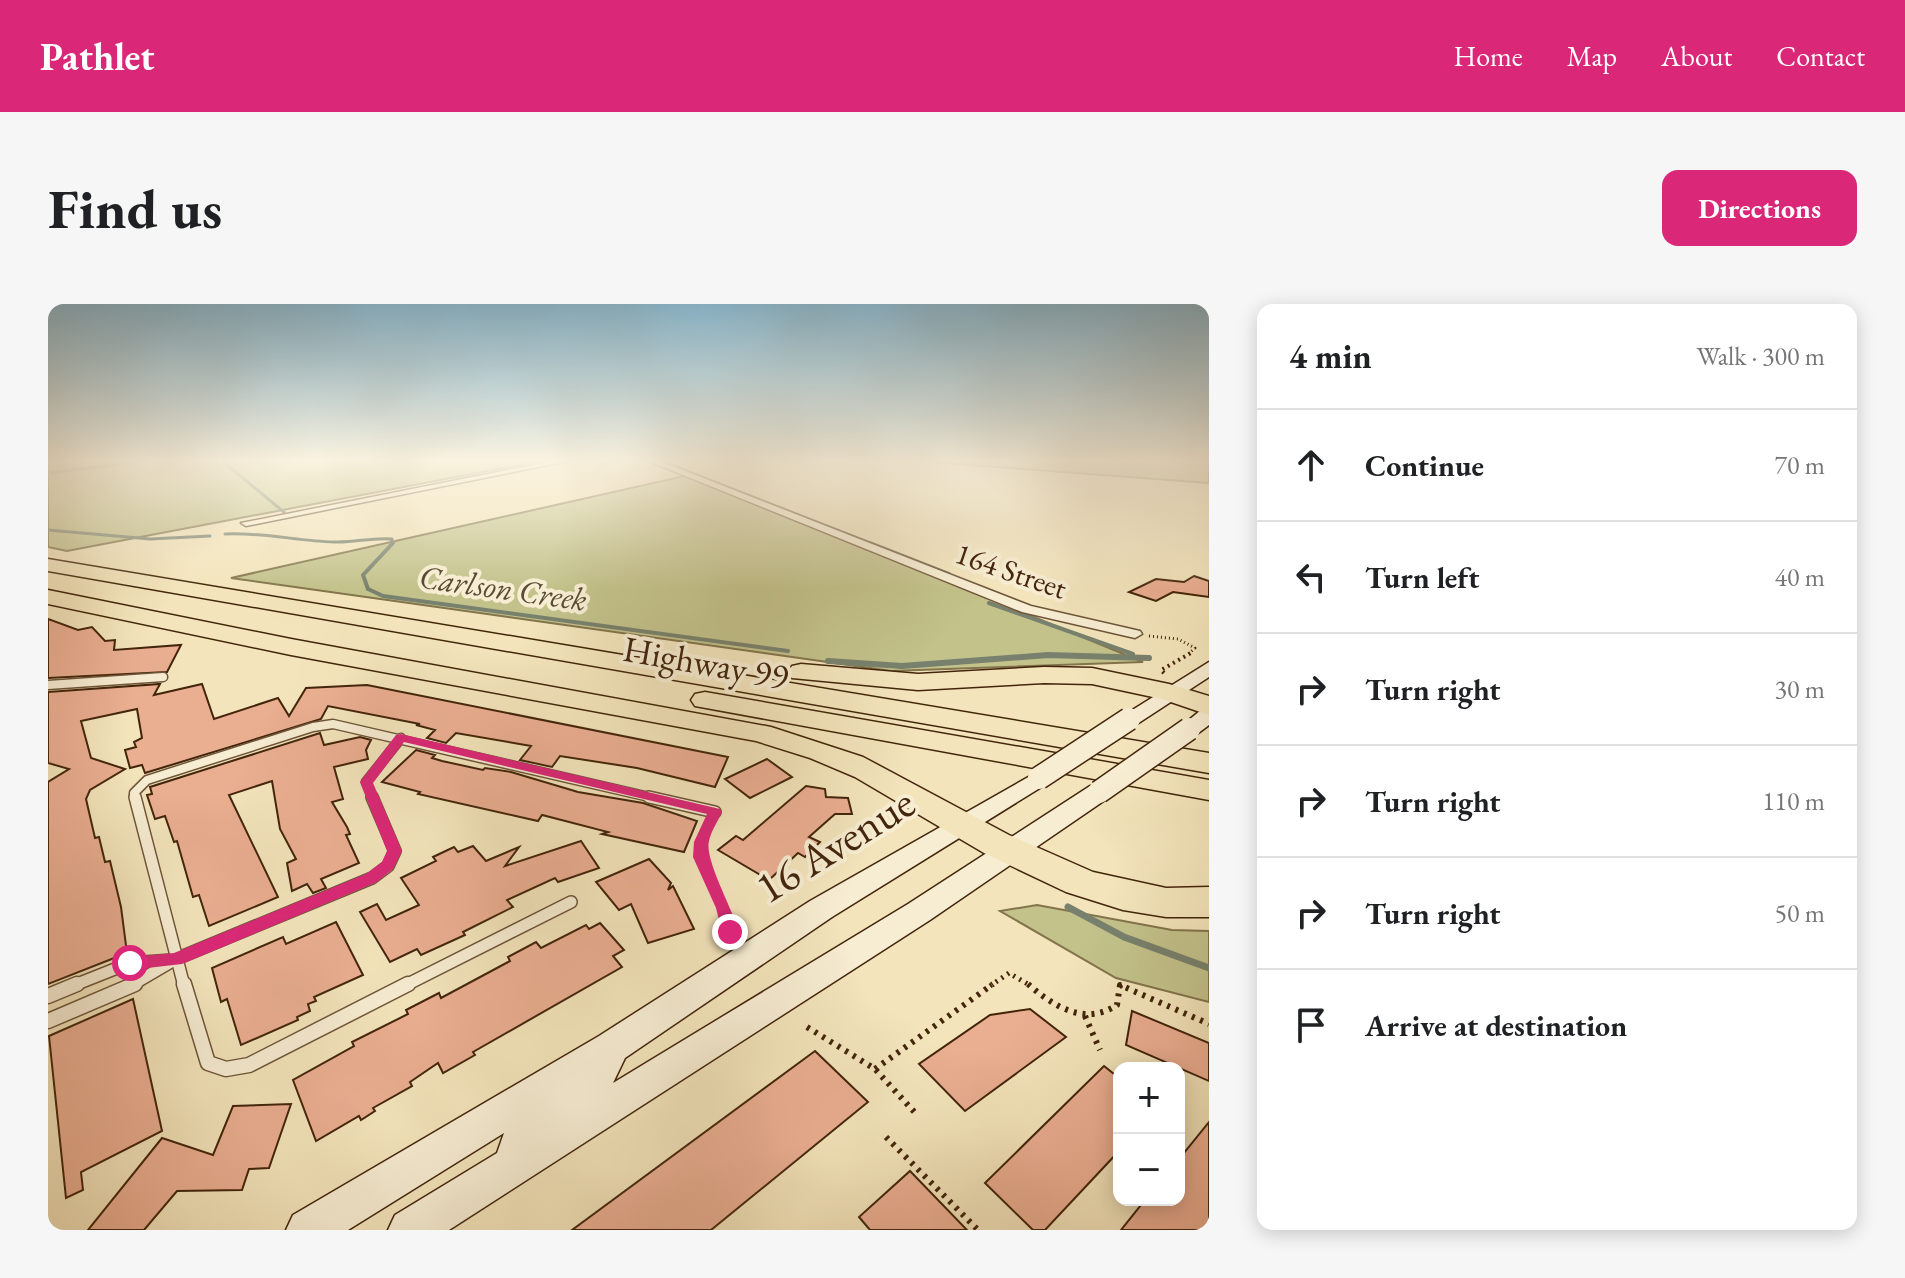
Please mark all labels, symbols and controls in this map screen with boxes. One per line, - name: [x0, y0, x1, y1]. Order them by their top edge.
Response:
- text: Pathlet: [40, 32, 155, 81]
- text: Home: [1453, 38, 1523, 74]
- text: Map: [1567, 38, 1617, 74]
- text: About: [1661, 38, 1732, 74]
- text: Contact: [1776, 38, 1865, 74]
- button: Directions: [1662, 170, 1857, 246]
- text: Find us: [48, 172, 222, 245]
- text: 4 min: [1289, 334, 1372, 378]
- text: Walk · 300 m: [1697, 339, 1825, 373]
- icon: ahead: [1289, 443, 1333, 487]
- text: Continue: [1365, 446, 1484, 485]
- text: 70 m: [1775, 448, 1825, 482]
- street label: 164 Street: [950, 533, 1072, 608]
- water label: Carlson Creek: [417, 555, 590, 621]
- icon: left: [1289, 555, 1333, 599]
- text: Turn left: [1365, 558, 1479, 597]
- text: 40 m: [1775, 560, 1825, 594]
- street label: Highway 99: [620, 625, 792, 700]
- icon: right: [1289, 667, 1333, 711]
- text: Turn right: [1365, 670, 1501, 709]
- text: 30 m: [1775, 672, 1825, 706]
- street label: 16 Avenue: [744, 773, 925, 916]
- icon: right: [1289, 779, 1333, 823]
- text: Turn right: [1365, 782, 1501, 821]
- text: 110 m: [1762, 784, 1825, 818]
- icon: right: [1289, 891, 1333, 935]
- text: Turn right: [1365, 894, 1501, 933]
- text: 50 m: [1775, 896, 1825, 930]
- route end: [712, 914, 748, 950]
- route start: [112, 945, 148, 981]
- icon: arrive: [1289, 1003, 1333, 1047]
- text: Arrive at destination: [1365, 1006, 1627, 1045]
- map controls: [1113, 1062, 1185, 1206]
- button: +: [1113, 1062, 1185, 1134]
- button: −: [1113, 1134, 1185, 1206]

